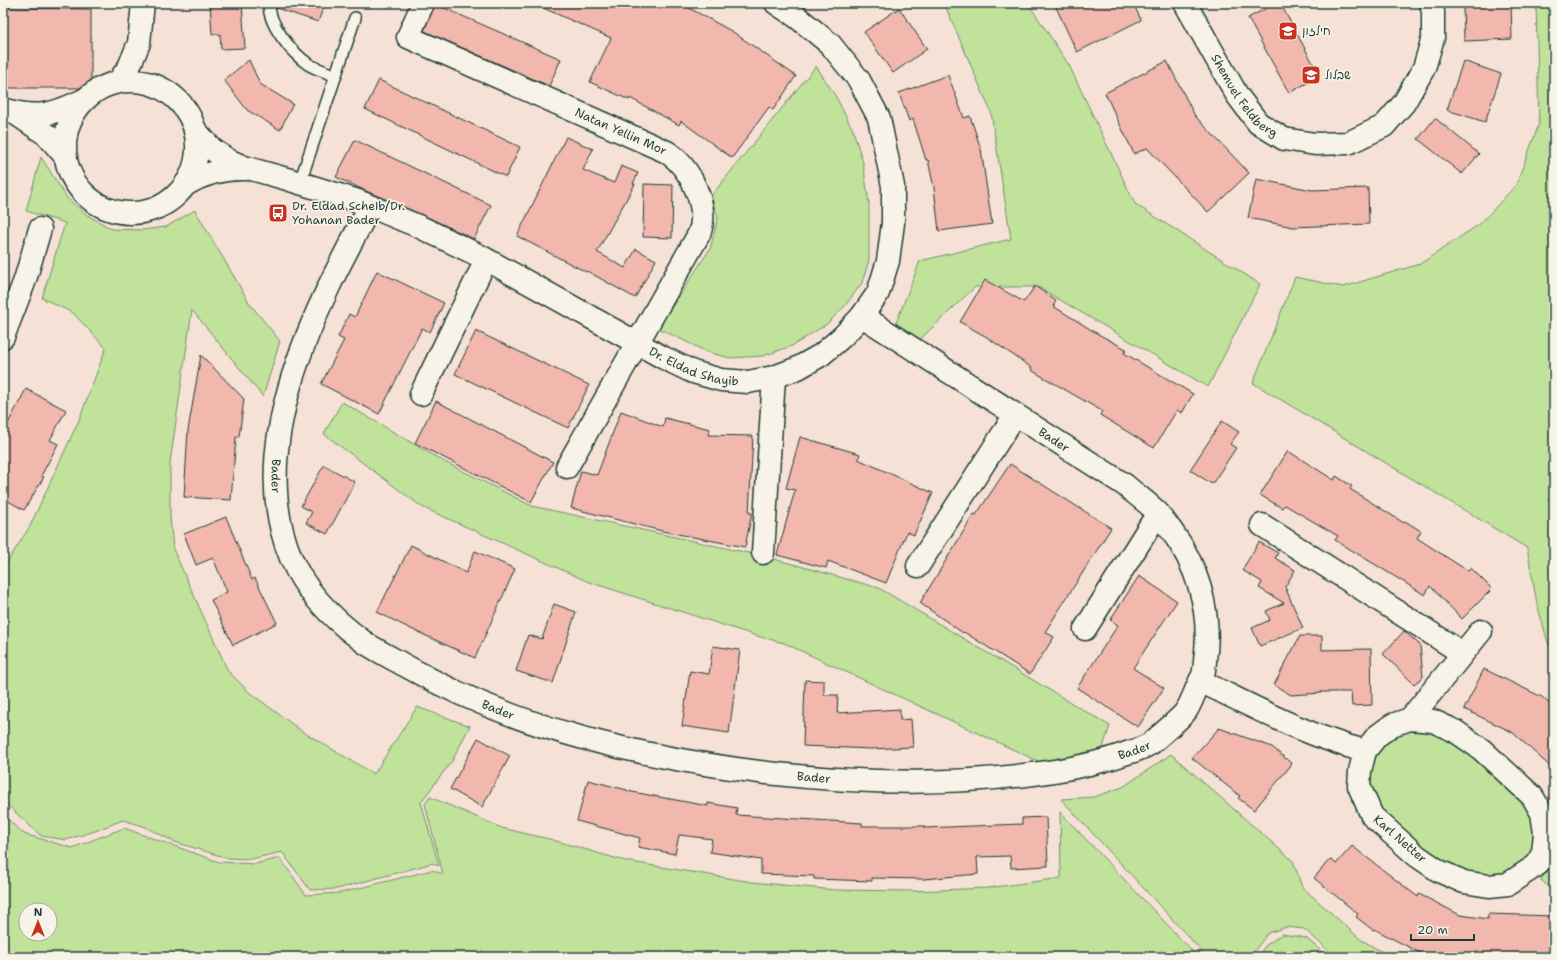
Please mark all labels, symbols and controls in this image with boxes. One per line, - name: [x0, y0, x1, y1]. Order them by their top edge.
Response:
- school or university icon: חילזון: [1277, 20, 1299, 42]
- place label: חילזון: [1302, 23, 1331, 39]
- street label: Shemuel Feldberg: [1207, 51, 1280, 141]
- school or university icon: שבלול: [1300, 64, 1322, 86]
- place label: שבלול: [1325, 67, 1351, 83]
- street label: Natan Yellin Mor: [572, 104, 670, 159]
- place label: Dr. Eldad Scheib/Dr. Yohanan Bader: [292, 198, 405, 228]
- bus stop icon: Dr. Eldad Scheib/Dr. Yohanan Bader: [267, 202, 289, 224]
- street label: Dr. Eldad Shayib: [646, 343, 739, 389]
- street label: Bader: [1035, 424, 1073, 456]
- street label: Bader: [267, 459, 284, 494]
- street label: Bader: [479, 696, 517, 724]
- street label: Bader: [1116, 737, 1154, 764]
- street label: Bader: [796, 768, 832, 787]
- street label: Karl Netter: [1370, 811, 1430, 867]
- north arrow: [18, 902, 58, 942]
- text: N: [34, 905, 43, 920]
- scale bar: [1411, 916, 1474, 942]
- text: 20 m: [1417, 922, 1448, 938]

